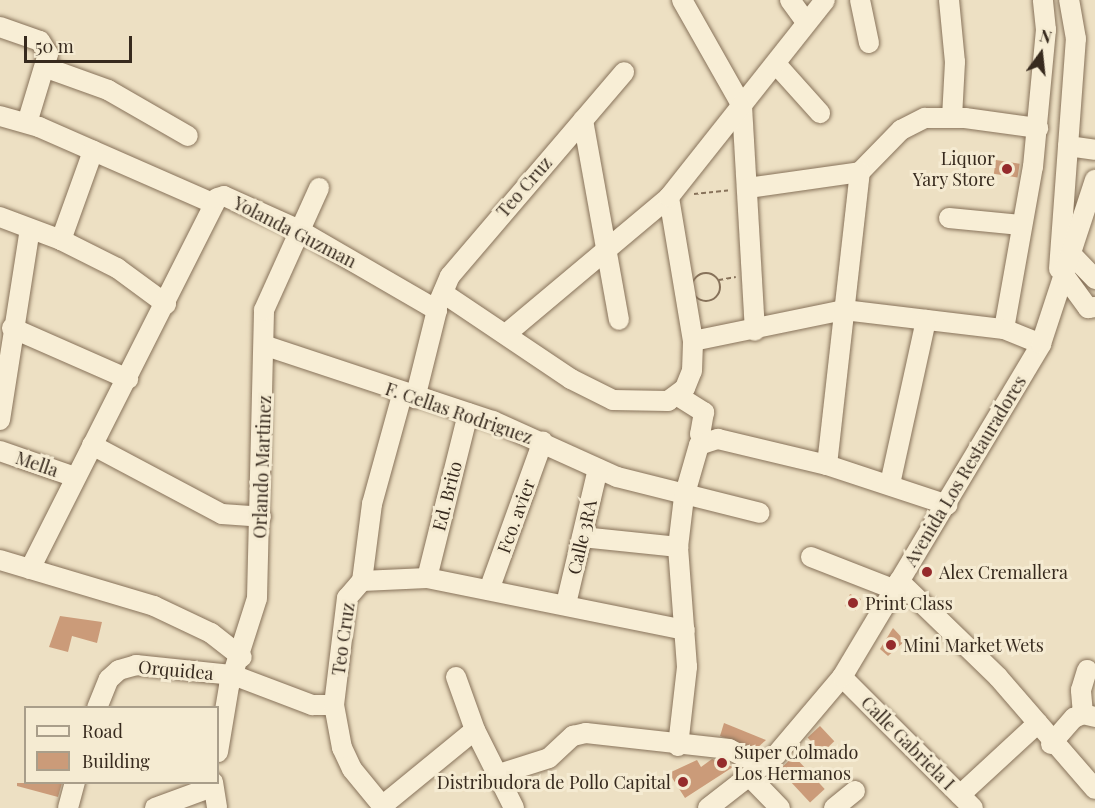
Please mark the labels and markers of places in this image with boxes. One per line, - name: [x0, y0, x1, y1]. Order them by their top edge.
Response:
- place label: Liquor Yary Store: [912, 148, 995, 190]
- marker: Liquor Yary Store: [1000, 162, 1014, 176]
- place label: Alex Cremallera: [939, 561, 1068, 583]
- marker: Alex Cremallera: [920, 565, 934, 579]
- place label: Print Class: [865, 592, 953, 614]
- marker: Print Class: [846, 596, 860, 610]
- place label: Mini Market Wets: [903, 634, 1045, 656]
- marker: Mini Market Wets: [884, 638, 898, 652]
- place label: Super Colmado Los Hermanos: [734, 742, 859, 784]
- marker: Super Colmado Los Hermanos: [715, 756, 729, 770]
- place label: Distribudora de Pollo Capital: [437, 771, 671, 793]
- marker: Distribudora de Pollo Capital: [676, 775, 690, 789]

